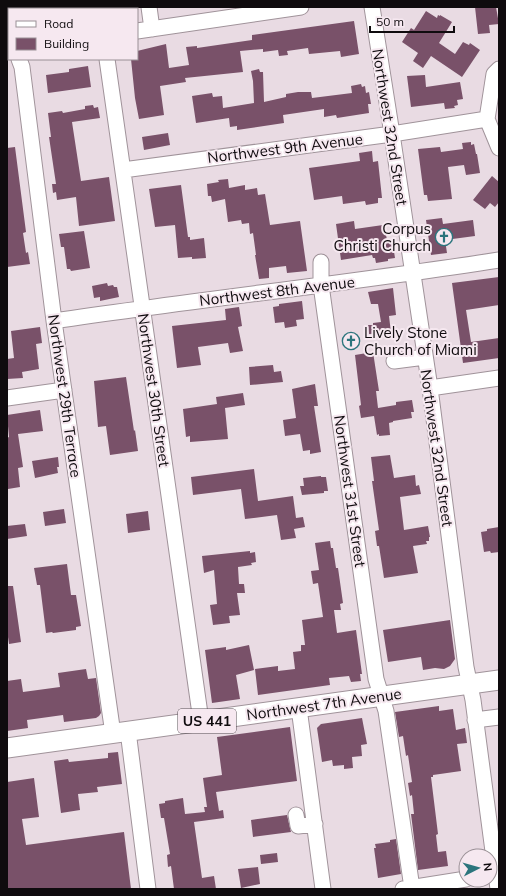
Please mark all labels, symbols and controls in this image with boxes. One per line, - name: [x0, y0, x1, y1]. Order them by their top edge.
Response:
- legend: [8, 8, 138, 60]
- scale bar: [370, 8, 454, 34]
- text: 50 m: [376, 14, 404, 29]
- text: Road: [44, 16, 73, 31]
- text: Building: [44, 36, 89, 51]
- street label: Northwest 32nd Street: [368, 47, 412, 207]
- street label: Northwest 9th Avenue: [206, 129, 364, 167]
- place label: Corpus Christi Church: [334, 219, 431, 255]
- church icon: Corpus Christi Church: [434, 227, 454, 247]
- street label: Northwest 8th Avenue: [198, 272, 356, 310]
- street label: Northwest 30th Street: [134, 312, 174, 468]
- street label: Northwest 29th Terrace: [44, 313, 86, 479]
- place label: Lively Stone Church of Miami: [364, 323, 477, 359]
- church icon: Lively Stone Church of Miami: [341, 331, 361, 351]
- street label: Northwest 32nd Street: [417, 368, 457, 528]
- street label: Northwest 31st Street: [330, 414, 370, 568]
- street label: Northwest 7th Avenue: [245, 684, 403, 724]
- road number: US 441: [178, 709, 236, 733]
- north arrow: [458, 848, 498, 888]
- text: N: [481, 862, 495, 872]

